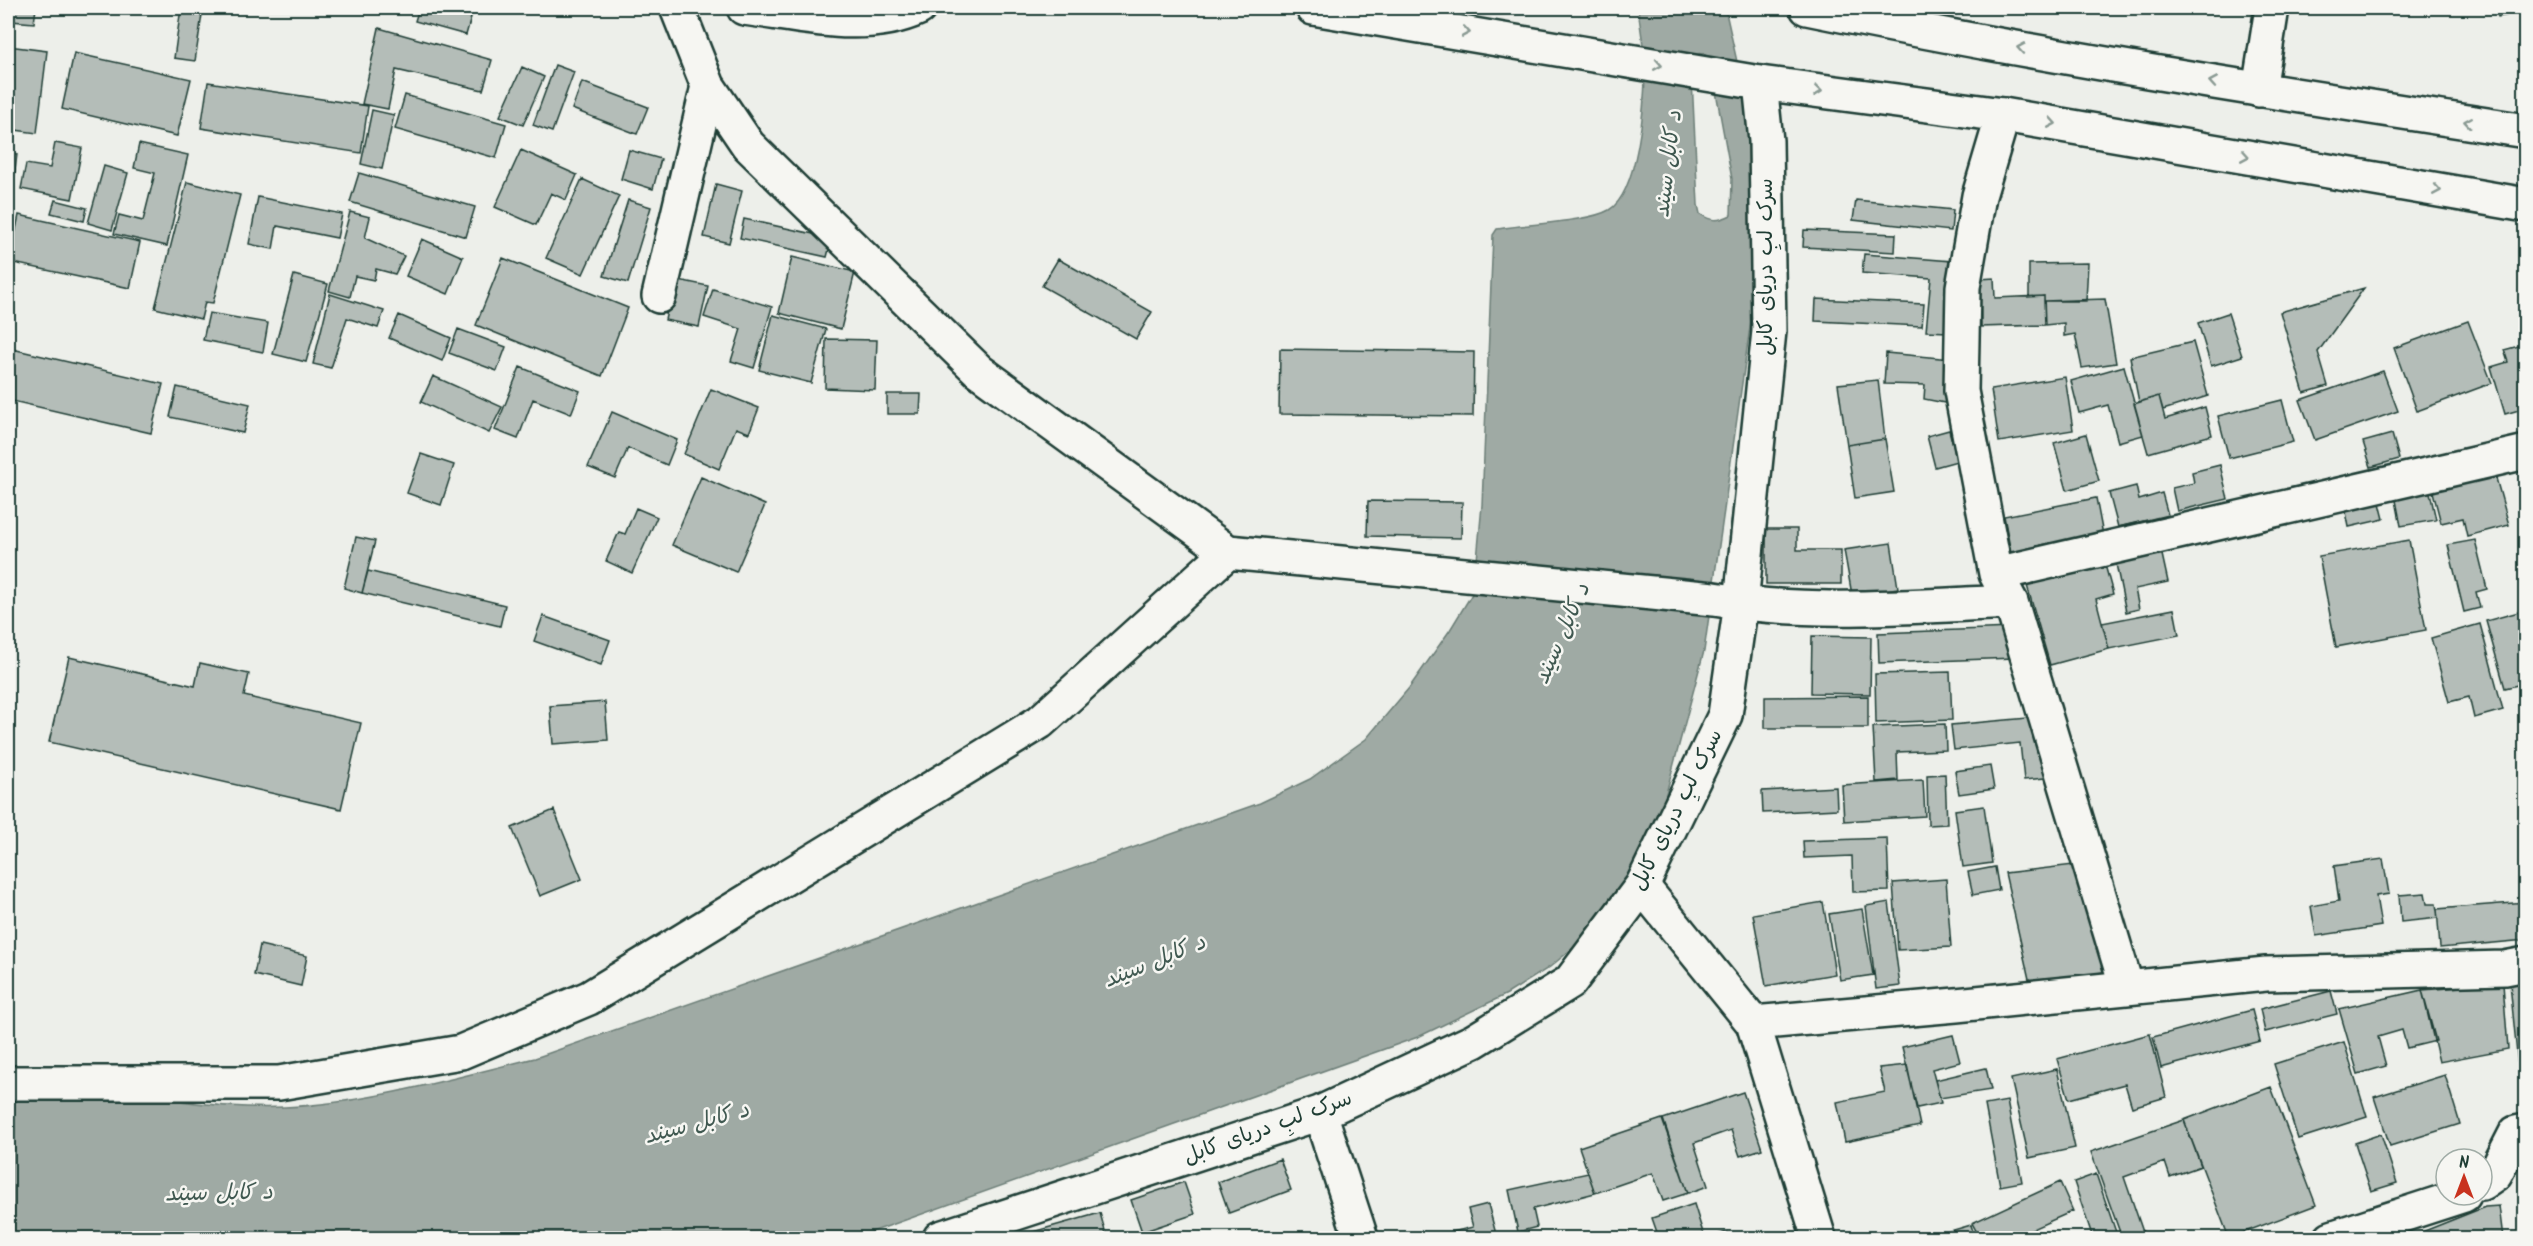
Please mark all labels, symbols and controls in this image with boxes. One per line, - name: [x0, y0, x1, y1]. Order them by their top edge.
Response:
- one-way arrow: [1461, 26, 1470, 38]
- one-way arrow: [2016, 42, 2026, 55]
- one-way arrow: [1653, 59, 1663, 71]
- one-way arrow: [2208, 76, 2217, 88]
- one-way arrow: [1813, 84, 1822, 96]
- water label: د کابل سيند: [1645, 108, 1693, 219]
- one-way arrow: [2047, 116, 2057, 129]
- one-way arrow: [2463, 116, 2472, 128]
- one-way arrow: [2240, 150, 2249, 162]
- street label: سرک لبِ دریای کابل: [1750, 178, 1783, 356]
- one-way arrow: [2432, 183, 2441, 195]
- water label: د کابل سيند: [1525, 577, 1601, 690]
- street label: سرک لبِ دریای کابل: [1622, 723, 1732, 897]
- water label: د کابل سيند: [1099, 926, 1212, 998]
- street label: سرک لبِ دریای کابل: [1179, 1082, 1357, 1174]
- water label: د کابل سيند: [641, 1093, 754, 1155]
- north arrow: [2434, 1147, 2494, 1207]
- text: N: [2459, 1151, 2469, 1176]
- water label: د کابل سيند: [165, 1176, 273, 1212]

